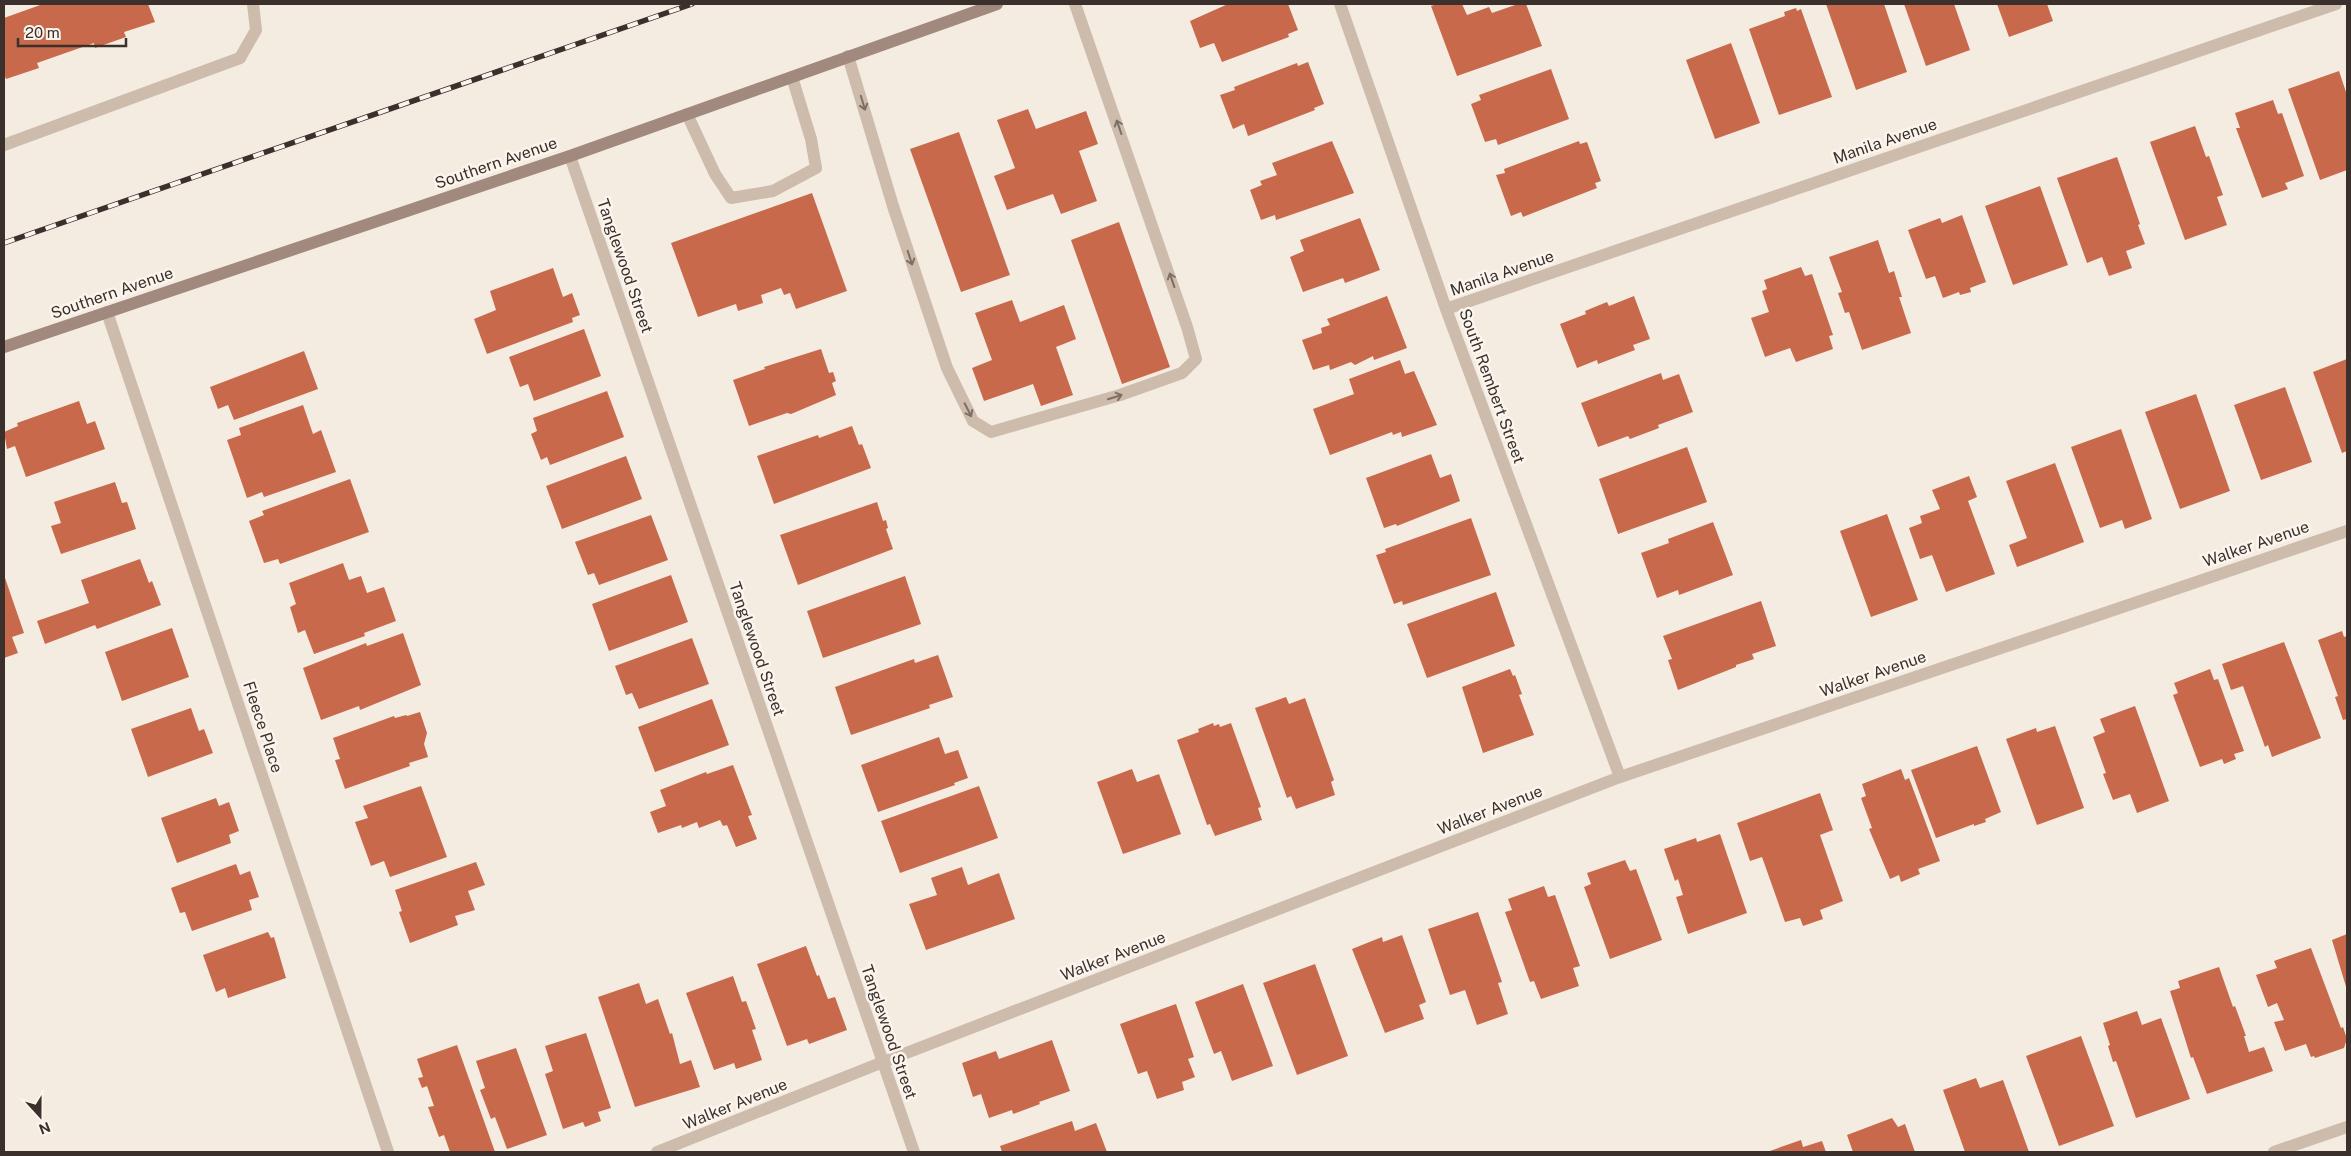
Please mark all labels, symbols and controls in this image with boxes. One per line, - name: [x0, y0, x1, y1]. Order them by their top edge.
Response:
- scale bar: [18, 15, 125, 47]
- text: 20 m: [25, 24, 60, 41]
- one-way arrow: [858, 95, 868, 111]
- street label: Manila Avenue: [1831, 114, 1939, 168]
- one-way arrow: [1114, 120, 1123, 135]
- street label: Southern Avenue: [432, 133, 560, 193]
- street label: Tanglewood Street: [593, 196, 657, 336]
- street label: Manila Avenue: [1448, 246, 1556, 300]
- one-way arrow: [906, 250, 916, 266]
- street label: Southern Avenue: [48, 263, 176, 323]
- one-way arrow: [1166, 273, 1176, 289]
- street label: South Rembert Street: [1455, 306, 1529, 466]
- one-way arrow: [1107, 391, 1123, 401]
- one-way arrow: [963, 402, 973, 417]
- street label: Walker Avenue: [2200, 517, 2312, 571]
- street label: Tanglewood Street: [725, 579, 789, 719]
- street label: Walker Avenue: [1817, 647, 1929, 701]
- street label: Fleece Place: [239, 679, 287, 775]
- street label: Walker Avenue: [1435, 781, 1545, 839]
- street label: Walker Avenue: [1058, 927, 1168, 985]
- street label: Tanglewood Street: [857, 962, 921, 1102]
- street label: Walker Avenue: [680, 1074, 790, 1134]
- north arrow: [15, 1091, 65, 1141]
- text: N: [37, 1119, 53, 1138]

